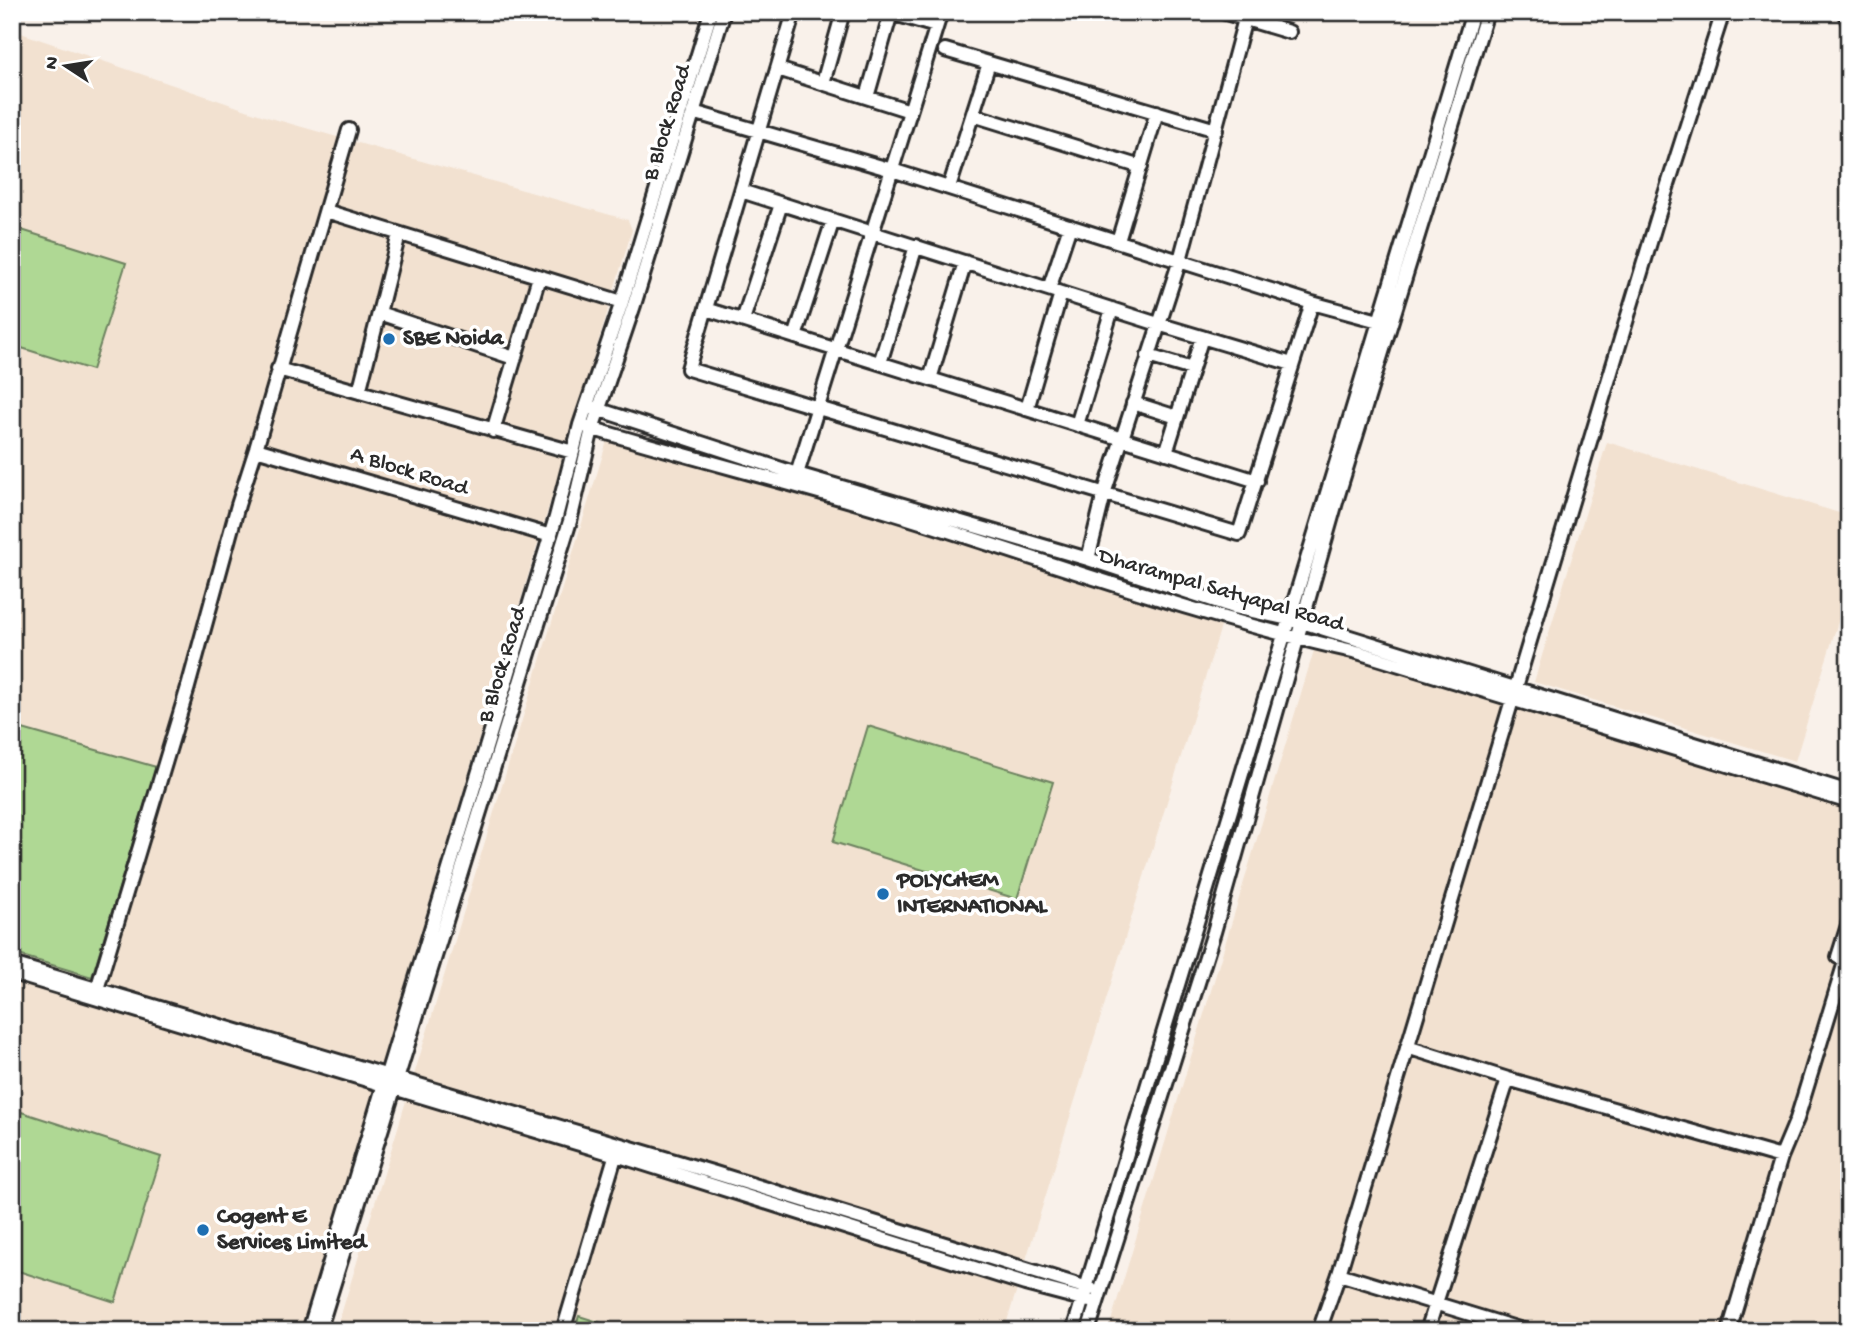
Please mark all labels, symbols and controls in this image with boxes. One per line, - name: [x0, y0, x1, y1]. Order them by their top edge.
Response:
- north arrow: [32, 32, 102, 102]
- text: N: [40, 55, 65, 72]
- street label: B Block Road: [637, 60, 699, 185]
- place label: SBE Noida: [403, 326, 505, 353]
- marker: SBE Noida: [381, 331, 397, 347]
- street label: A Block Road: [347, 441, 473, 503]
- street label: Dharampal Satyapal Road: [1093, 543, 1348, 639]
- street label: B Block Road: [472, 602, 534, 727]
- place label: POLYCHEM INTERNATIONAL: [895, 868, 1048, 921]
- marker: POLYCHEM INTERNATIONAL: [875, 886, 891, 902]
- place label: Cogent E Services Limited: [217, 1204, 368, 1257]
- marker: Cogent E Services Limited: [195, 1222, 211, 1238]

